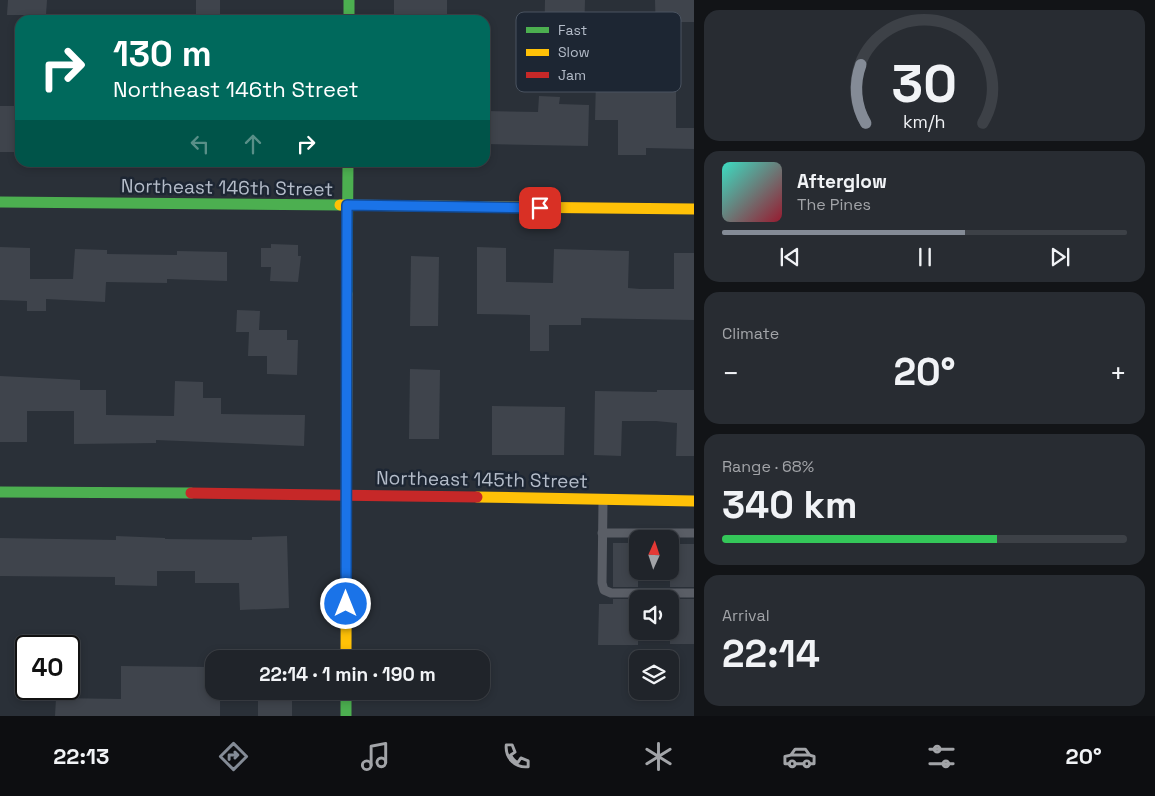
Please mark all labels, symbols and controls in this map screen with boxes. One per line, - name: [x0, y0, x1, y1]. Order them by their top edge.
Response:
- legend: [516, 12, 681, 92]
- text: Fast: [558, 21, 587, 39]
- text: 130 m: [113, 32, 212, 76]
- icon: right: [30, 35, 95, 100]
- text: Slow: [558, 43, 590, 61]
- text: 30: [892, 51, 957, 117]
- text: Jam: [558, 66, 586, 84]
- text: Northeast 146th Street: [113, 75, 359, 103]
- text: km/h: [903, 110, 946, 133]
- icon: left: [186, 130, 214, 158]
- icon: ahead: [239, 130, 267, 158]
- icon: right: [292, 130, 320, 158]
- text: Afterglow: [797, 169, 887, 194]
- street label: Northeast 146th Street: [121, 173, 333, 202]
- pin: [519, 187, 561, 229]
- icon: arrive: [526, 194, 554, 222]
- text: The Pines: [797, 194, 871, 215]
- icon: previous: [776, 243, 804, 271]
- icon: pause: [911, 243, 939, 271]
- icon: next: [1046, 243, 1074, 271]
- text: Climate: [722, 323, 779, 344]
- text: 20°: [893, 348, 956, 396]
- text: −: [722, 355, 739, 391]
- text: +: [1110, 355, 1127, 391]
- text: Range · 68%: [722, 456, 814, 477]
- street label: Northeast 145th Street: [376, 465, 588, 494]
- text: 340 km: [722, 481, 857, 529]
- north arrow: [629, 530, 679, 580]
- map controls: [629, 530, 679, 700]
- position arrow: [319, 577, 371, 629]
- button: sound: [629, 590, 679, 640]
- text: Arrival: [722, 605, 770, 626]
- text: 22:14: [722, 630, 820, 678]
- speed limit sign: 40: [15, 635, 80, 700]
- button: layers: [629, 650, 679, 700]
- text: 22:14 · 1 min · 190 m: [259, 662, 436, 687]
- icon: directions: [216, 739, 251, 774]
- icon: music: [358, 739, 393, 774]
- icon: phone: [499, 739, 534, 774]
- icon: climate: [641, 739, 676, 774]
- icon: car: [782, 739, 817, 774]
- icon: filters: [924, 739, 959, 774]
- text: 22:13: [53, 742, 109, 770]
- text: 20°: [1066, 742, 1102, 770]

